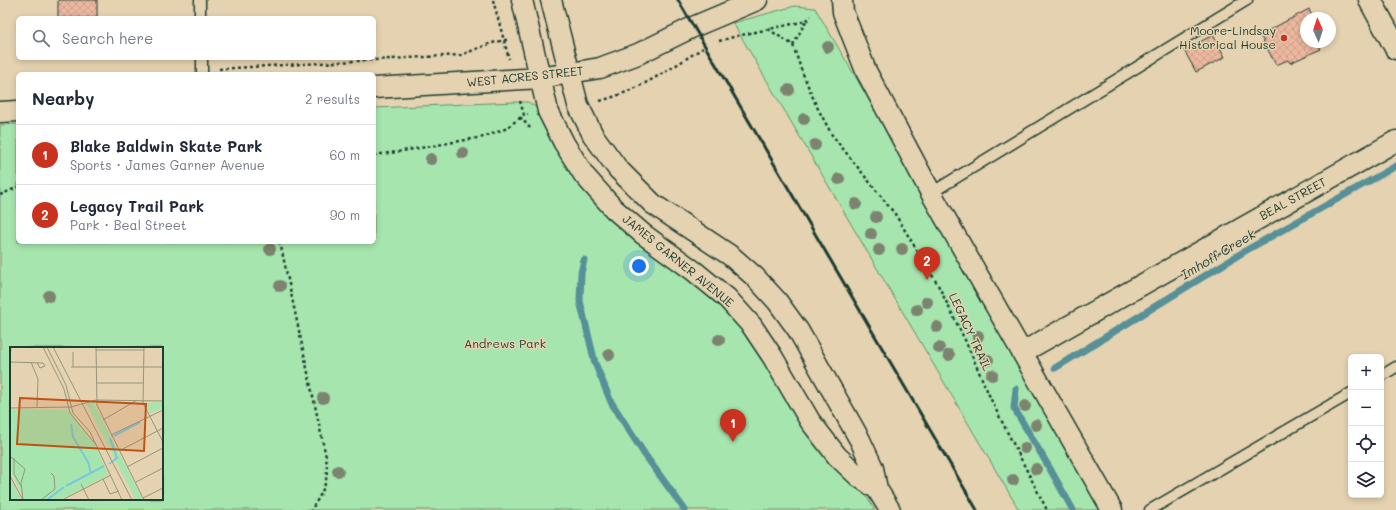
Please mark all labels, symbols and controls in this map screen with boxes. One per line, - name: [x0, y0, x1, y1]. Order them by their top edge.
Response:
- north arrow: [1300, 12, 1336, 48]
- search box: [16, 16, 376, 60]
- place label: Moore-Lindsay Historical House: [1179, 22, 1276, 52]
- icon: search: [30, 27, 52, 49]
- text: Search here: [62, 28, 153, 48]
- marker: Moore-Lindsay Historical House: [1279, 33, 1289, 43]
- street label: WEST ACRES STREET: [466, 62, 585, 90]
- text: Nearby: [32, 87, 94, 109]
- text: 2 results: [305, 90, 360, 107]
- text: Blake Baldwin Skate Park: [70, 136, 262, 156]
- text: 1: [42, 146, 48, 163]
- text: 60 m: [330, 146, 360, 163]
- text: Sports · James Garner Avenue: [70, 156, 265, 173]
- street label: BEAL STREET: [1256, 173, 1329, 223]
- text: Legacy Trail Park: [70, 196, 204, 216]
- text: 2: [41, 206, 49, 223]
- text: 90 m: [330, 206, 360, 223]
- street label: JAMES GARNER AVENUE: [620, 210, 738, 310]
- text: Park · Beal Street: [70, 216, 186, 233]
- water label: Imhoff Creek: [1177, 224, 1259, 283]
- pin: 2: [914, 247, 940, 280]
- your location: [629, 256, 649, 276]
- street label: LEGACY TRAIL: [946, 290, 996, 374]
- park label: Andrews Park: [464, 335, 546, 351]
- inset map: [10, 347, 163, 500]
- map controls: [1348, 354, 1384, 498]
- button: +: [1348, 354, 1384, 390]
- button: −: [1348, 390, 1384, 426]
- pin: 1: [720, 409, 746, 442]
- button: locate: [1348, 426, 1384, 462]
- button: layers: [1348, 462, 1384, 498]

